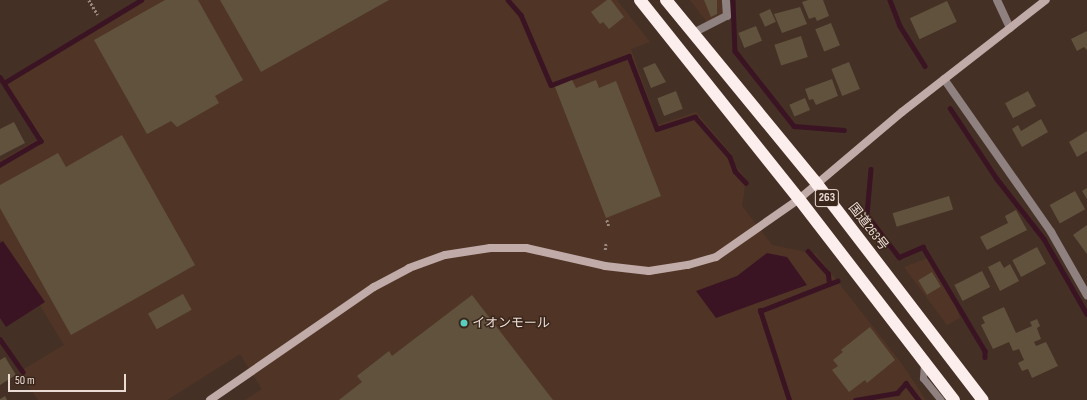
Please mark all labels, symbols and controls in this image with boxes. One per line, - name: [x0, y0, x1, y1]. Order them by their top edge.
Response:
- road number: 263: [814, 188, 840, 208]
- street label: 国道263号: [845, 200, 891, 254]
- place label: イオンモール: [472, 315, 550, 331]
- marker: イオンモール: [459, 318, 469, 328]
- scale bar: [10, 366, 128, 392]
- text: 50 m: [15, 373, 35, 388]

